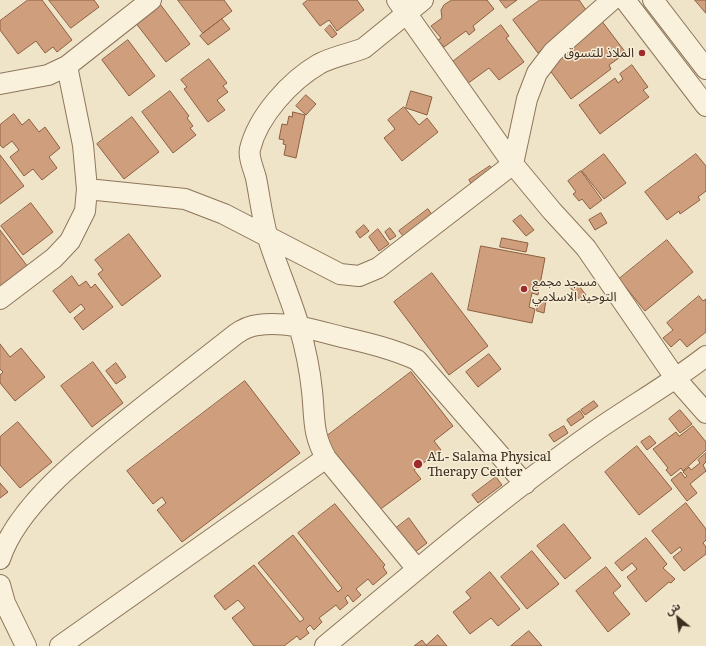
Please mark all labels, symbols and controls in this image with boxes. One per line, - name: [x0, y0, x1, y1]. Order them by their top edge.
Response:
- place label: الملاذ للتسوق: [564, 45, 634, 61]
- marker: الملاذ للتسوق: [637, 48, 647, 58]
- place label: مسجد مجمع التوحيد الاسلامي: [532, 274, 617, 305]
- marker: مسجد مجمع التوحيد الاسلامي: [519, 284, 529, 294]
- place label: AL- Salama Physical Therapy Center: [427, 449, 551, 480]
- marker: AL- Salama Physical Therapy Center: [412, 458, 424, 470]
- text: ش: [662, 597, 683, 618]
- north arrow: [658, 598, 698, 638]

